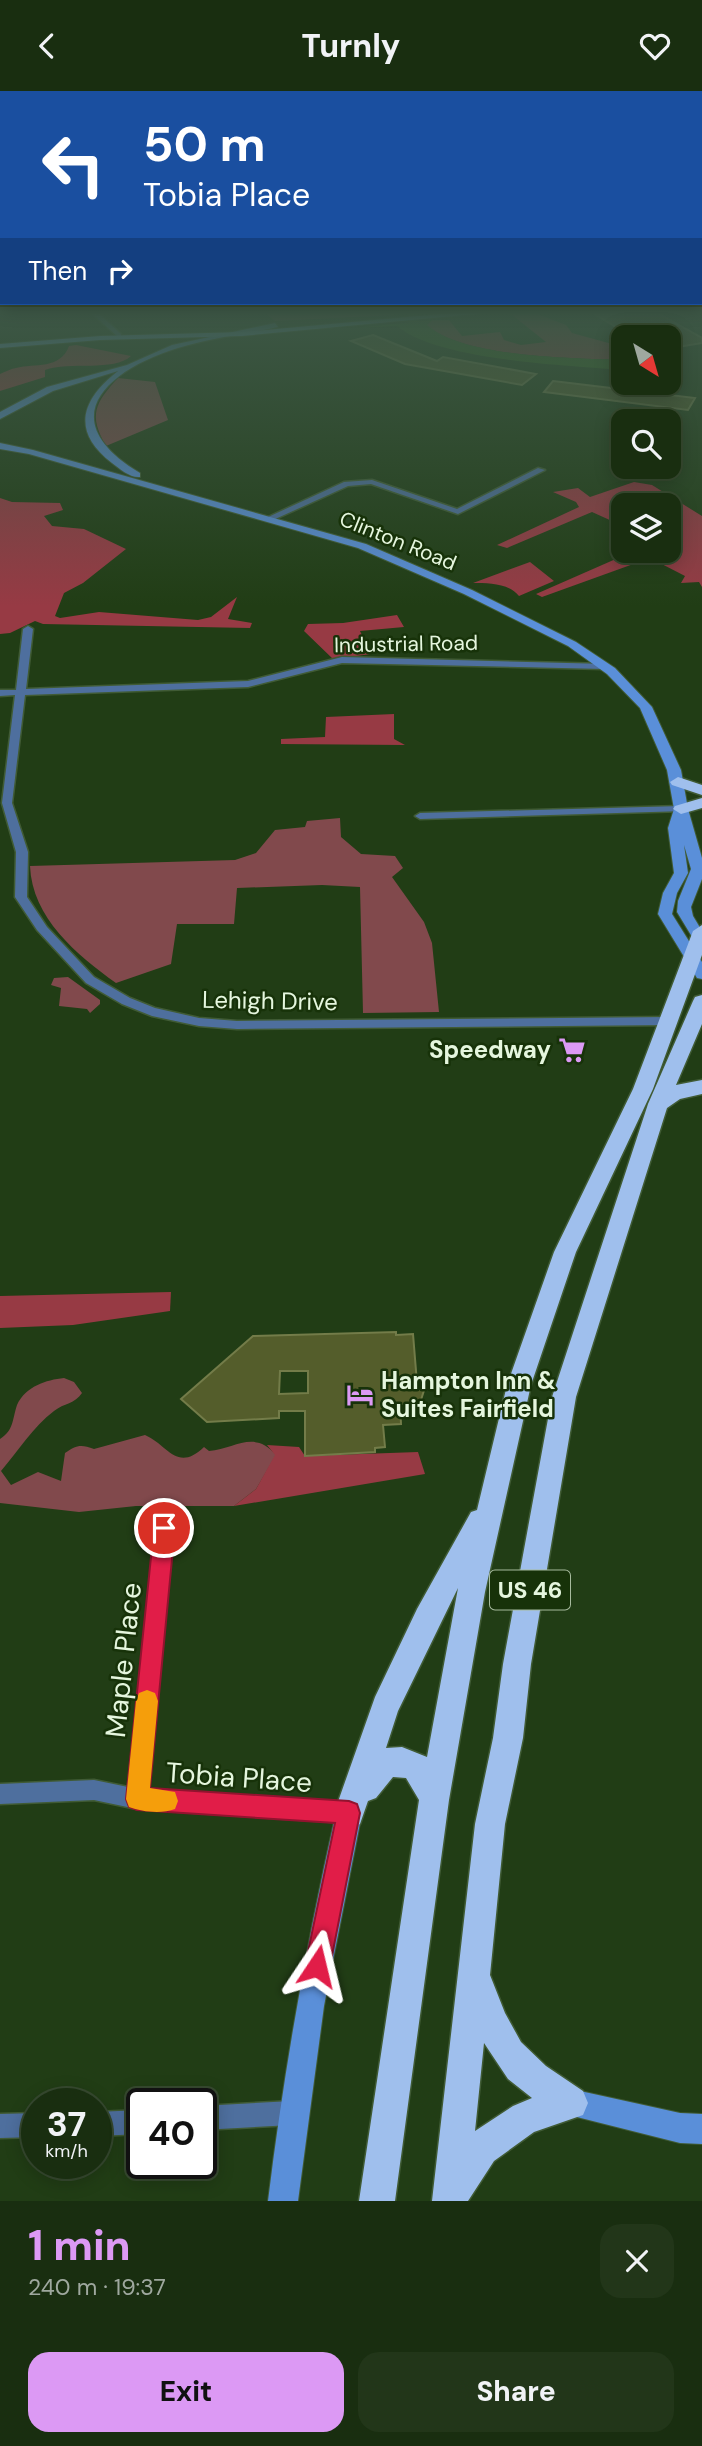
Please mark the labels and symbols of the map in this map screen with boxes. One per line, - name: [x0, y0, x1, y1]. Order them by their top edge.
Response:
- north arrow: [611, 325, 681, 395]
- street label: Clinton Road: [335, 505, 461, 577]
- street label: Industrial Road: [334, 629, 478, 659]
- street label: Lehigh Drive: [202, 984, 338, 1017]
- place label: Speedway: [429, 1034, 552, 1065]
- supermarket icon: Speedway: [557, 1035, 587, 1065]
- place label: Hampton Inn & Suites Fairfield: [381, 1365, 556, 1424]
- hotel icon: Hampton Inn & Suites Fairfield: [345, 1380, 375, 1410]
- pin: [134, 1498, 194, 1558]
- road number: US 46: [490, 1571, 570, 1609]
- street label: Maple Place: [97, 1581, 150, 1739]
- street label: Tobia Place: [165, 1754, 313, 1801]
- position arrow: [280, 1929, 354, 2003]
- speed limit sign: 40: [126, 2088, 217, 2179]

